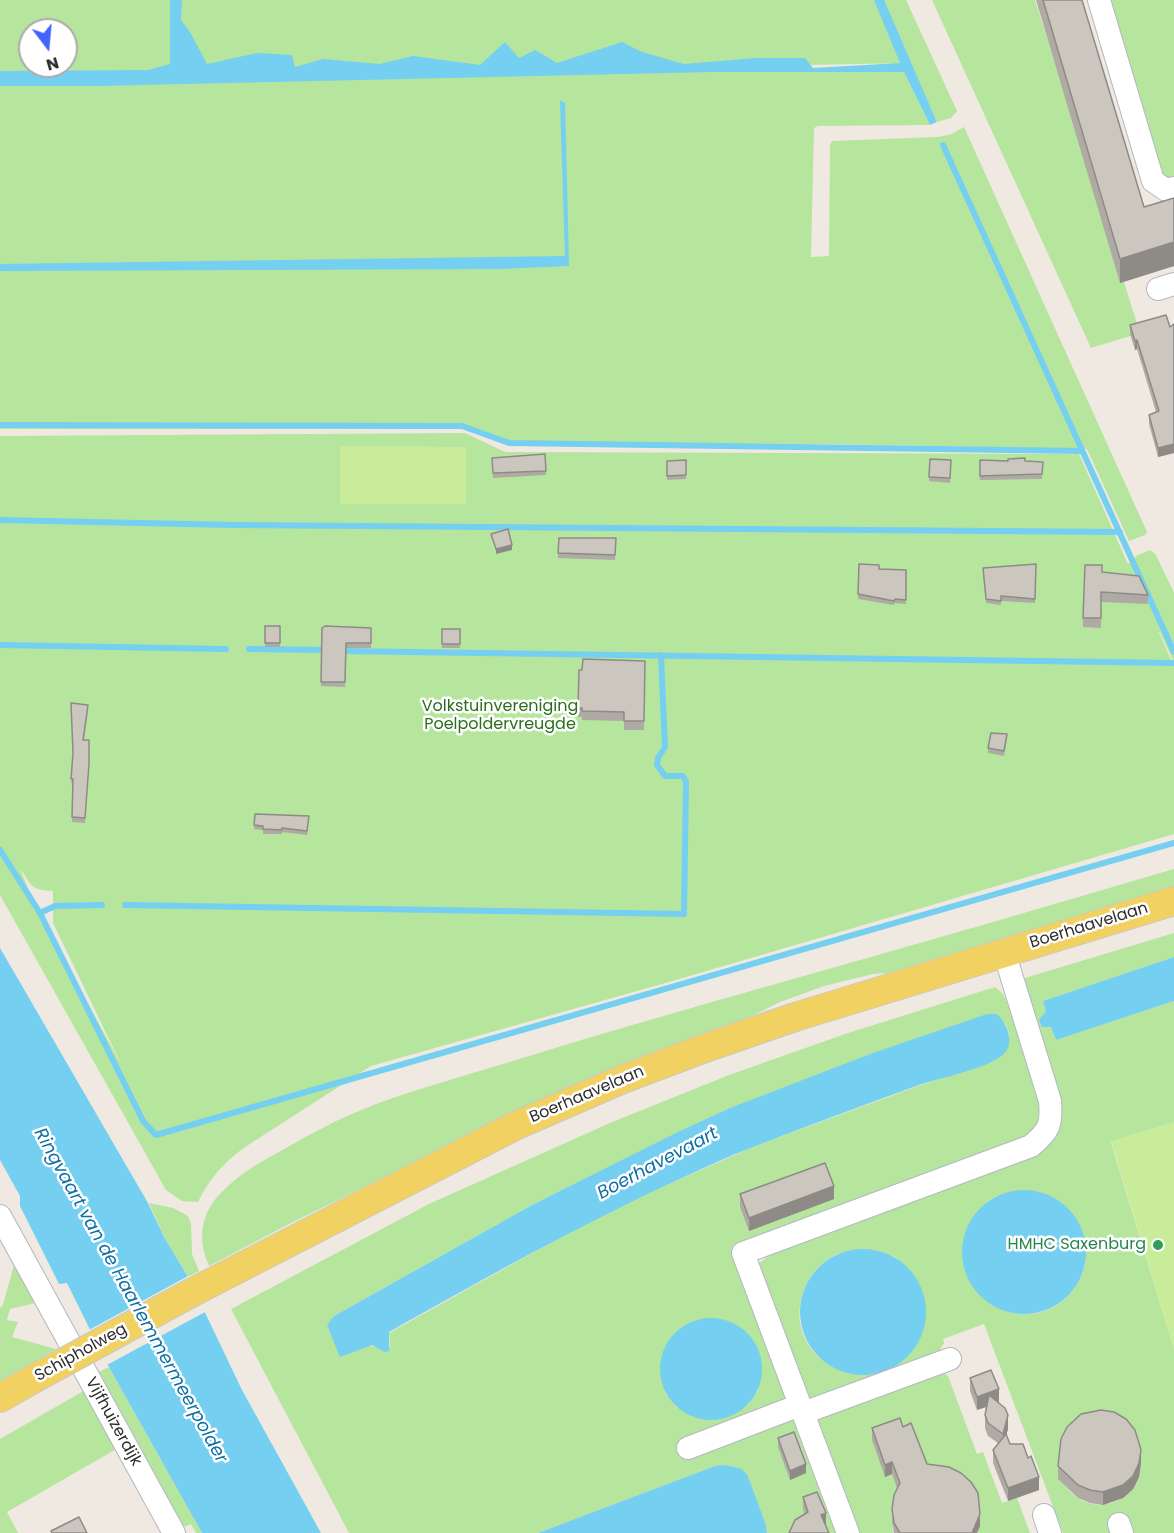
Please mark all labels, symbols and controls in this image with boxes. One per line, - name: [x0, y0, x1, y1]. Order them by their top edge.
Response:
- north arrow: [18, 18, 78, 78]
- text: N: [44, 51, 62, 77]
- park label: Volkstuinvereniging Poelpoldervreugde: [422, 697, 578, 735]
- street label: Boerhaavelaan: [1028, 899, 1150, 953]
- street label: Boerhaavelaan: [527, 1062, 647, 1128]
- water label: Boerhavevaart: [594, 1123, 722, 1205]
- water label: Ringvaart van de Haarlemmermeerpolder: [29, 1125, 231, 1467]
- place label: HMHC Saxenburg: [1008, 1235, 1146, 1255]
- marker: HMHC Saxenburg: [1151, 1238, 1165, 1252]
- street label: Schipholweg: [32, 1320, 130, 1386]
- street label: Vijfhuizerdijk: [81, 1374, 145, 1470]

